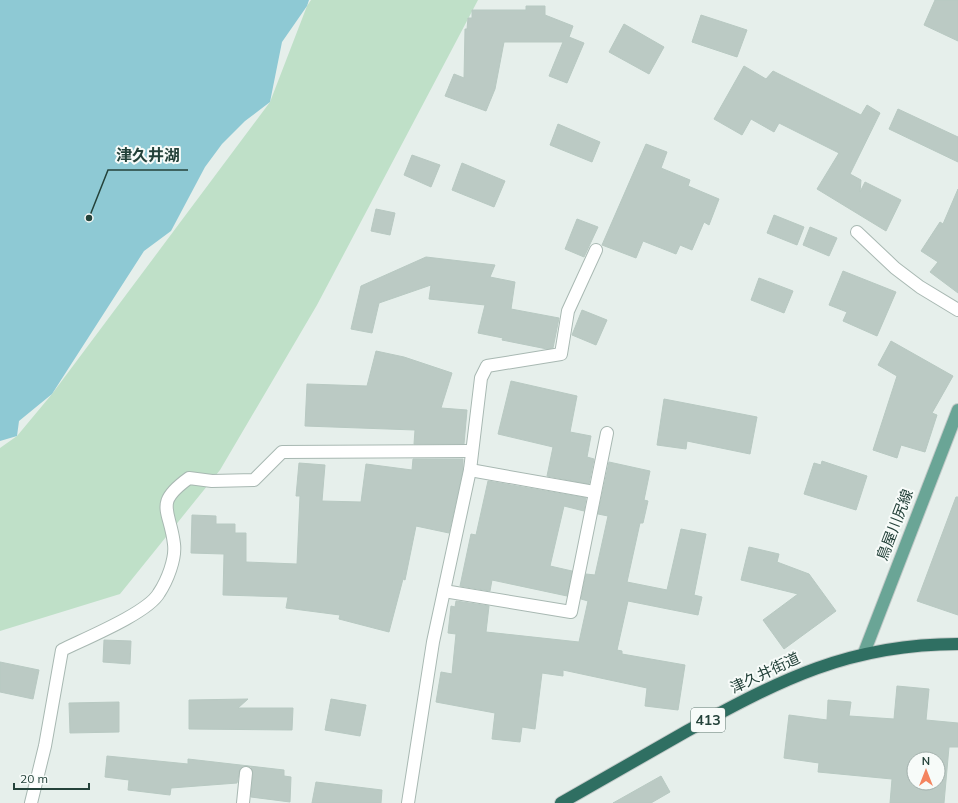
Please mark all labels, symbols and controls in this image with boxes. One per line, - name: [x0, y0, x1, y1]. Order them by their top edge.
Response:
- callout: 津久井湖: [108, 142, 188, 170]
- text: 津久井湖: [116, 145, 180, 165]
- street label: 鳥屋川尻線: [872, 486, 917, 563]
- street label: 津久井街道: [727, 648, 803, 697]
- road number: 413: [691, 708, 725, 732]
- north arrow: [906, 751, 946, 791]
- text: N: [922, 754, 930, 768]
- scale bar: [14, 765, 89, 791]
- text: 20 m: [20, 771, 48, 786]

